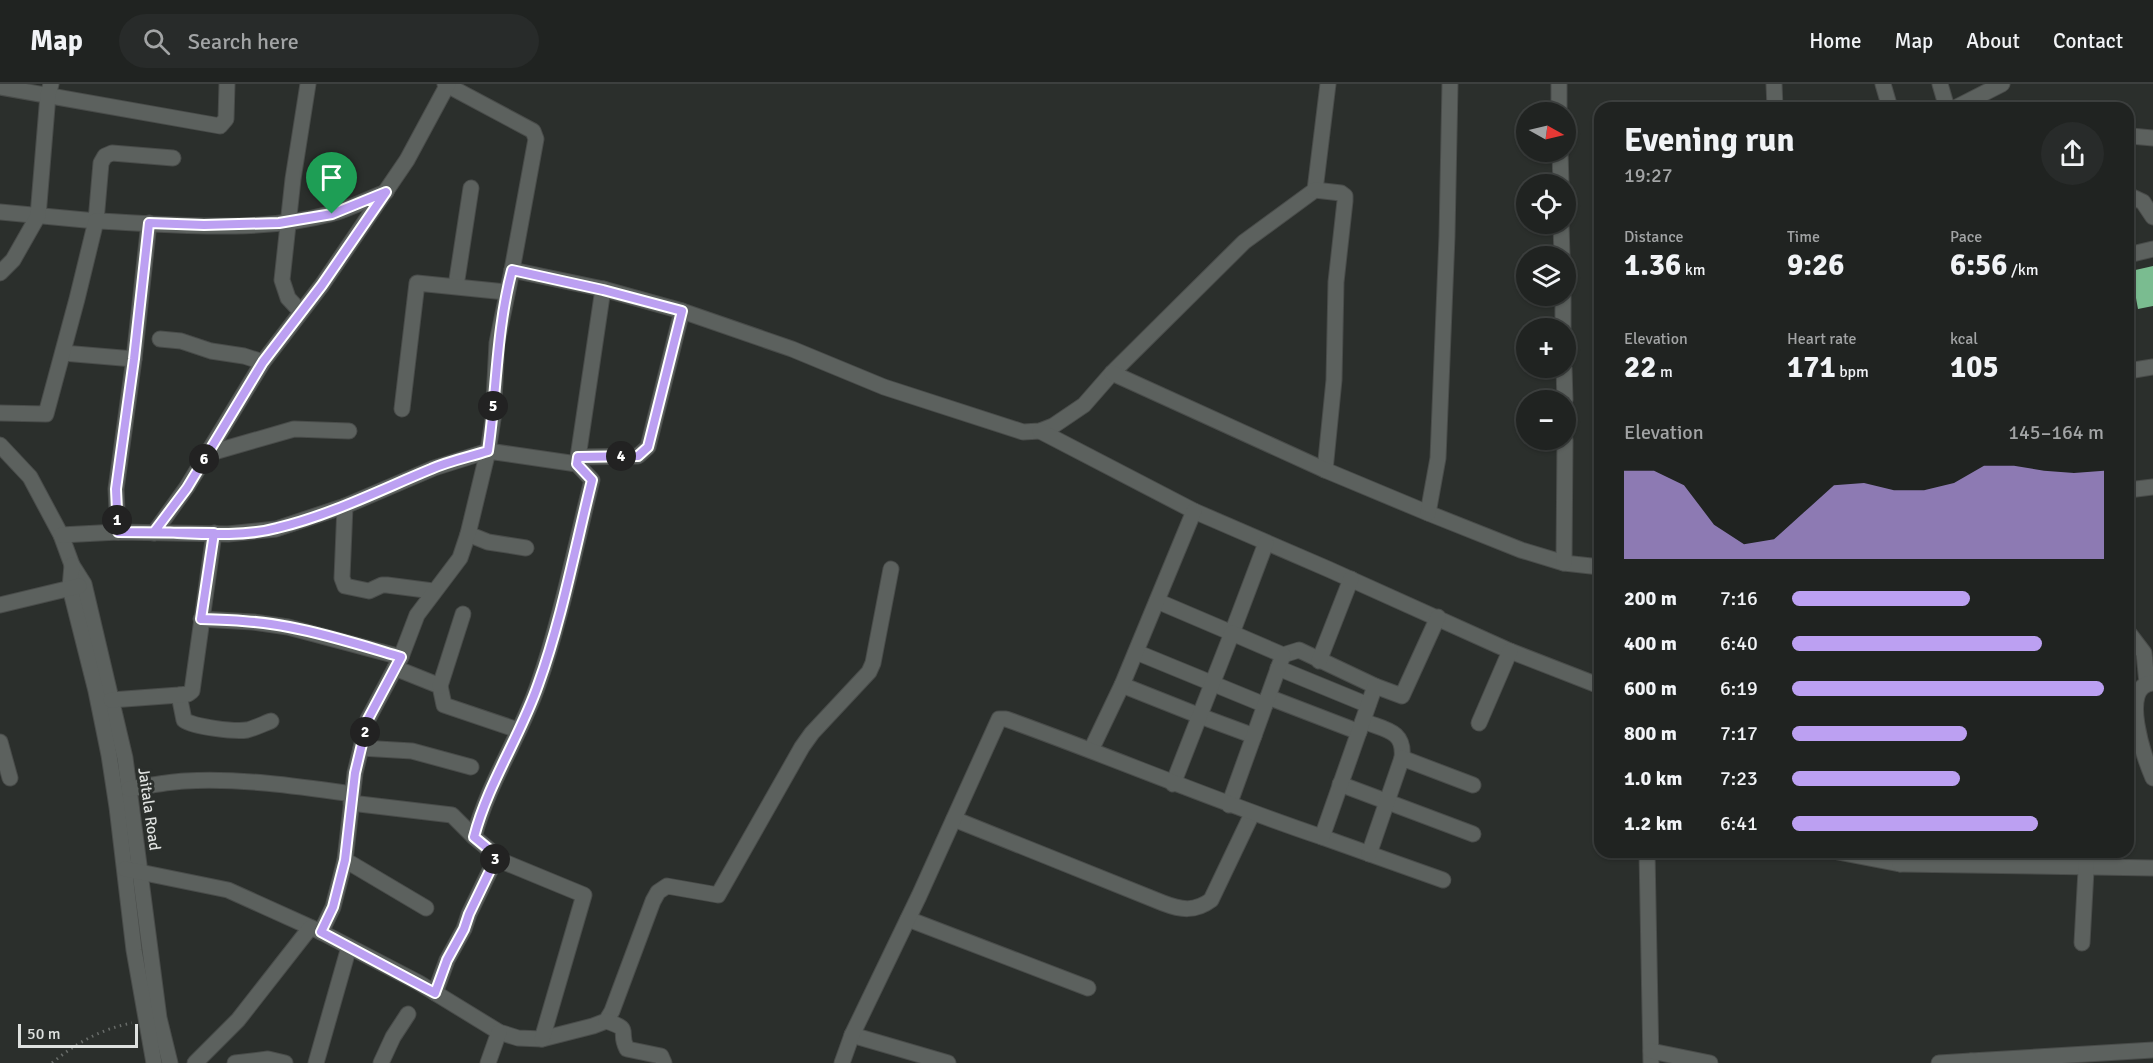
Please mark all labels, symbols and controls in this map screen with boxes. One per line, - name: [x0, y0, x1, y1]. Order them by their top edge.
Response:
- search box: [119, 14, 539, 68]
- text: Map: [30, 24, 83, 58]
- icon: search: [140, 25, 173, 58]
- text: Search here: [188, 28, 299, 55]
- text: Home: [1809, 28, 1862, 54]
- text: Map: [1895, 28, 1933, 54]
- text: About: [1966, 28, 2020, 54]
- text: Contact: [2053, 28, 2123, 54]
- north arrow: [1516, 102, 1576, 162]
- map controls: [1516, 102, 1576, 450]
- text: Evening run: [1624, 120, 1794, 161]
- button: share: [2041, 122, 2104, 185]
- pin: [306, 152, 357, 214]
- icon: arrive: [315, 161, 348, 194]
- text: 19:27: [1624, 163, 1673, 188]
- button: locate: [1516, 174, 1576, 234]
- text: Distance: [1624, 227, 1684, 247]
- text: Time: [1787, 227, 1820, 247]
- text: Pace: [1950, 227, 1982, 247]
- button: layers: [1516, 246, 1576, 306]
- text: 1.36: [1624, 247, 1681, 284]
- text: 9:26: [1787, 247, 1844, 284]
- text: 6:56: [1950, 247, 2007, 284]
- text: km: [1681, 260, 1706, 280]
- text: /km: [2007, 260, 2039, 280]
- button: +: [1516, 318, 1576, 378]
- text: Elevation: [1624, 329, 1688, 349]
- text: Heart rate: [1787, 329, 1856, 349]
- text: kcal: [1950, 329, 1978, 349]
- text: 22: [1624, 349, 1656, 386]
- text: 171: [1787, 349, 1836, 386]
- text: 105: [1950, 349, 1999, 386]
- text: m: [1656, 362, 1673, 382]
- text: bpm: [1836, 362, 1869, 382]
- button: −: [1516, 390, 1576, 450]
- pin: 5: [478, 391, 508, 421]
- text: 5: [489, 396, 497, 416]
- text: Elevation: [1624, 420, 1704, 445]
- text: 145–164 m: [2008, 420, 2104, 445]
- pin: 4: [606, 441, 636, 471]
- pin: 6: [189, 444, 219, 474]
- text: 4: [617, 446, 625, 466]
- text: 6: [200, 449, 208, 469]
- pin: 1: [102, 505, 132, 535]
- text: 1: [113, 510, 121, 530]
- text: 200 m: [1624, 586, 1677, 611]
- text: 7:16: [1720, 586, 1758, 611]
- text: 400 m: [1624, 631, 1677, 656]
- text: 6:40: [1720, 631, 1758, 656]
- text: 600 m: [1624, 676, 1677, 701]
- text: 6:19: [1720, 676, 1758, 701]
- pin: 2: [350, 717, 380, 747]
- text: 800 m: [1624, 721, 1677, 746]
- text: 7:17: [1720, 721, 1758, 746]
- text: 2: [361, 722, 369, 742]
- street label: Jaitala Road: [133, 766, 165, 852]
- text: 1.0 km: [1624, 766, 1682, 791]
- text: 7:23: [1720, 766, 1758, 791]
- text: 1.2 km: [1624, 811, 1682, 836]
- text: 6:41: [1720, 811, 1758, 836]
- pin: 3: [480, 844, 510, 874]
- text: 3: [491, 849, 499, 869]
- scale bar: [18, 1021, 138, 1048]
- text: 50 m: [27, 1024, 61, 1044]

